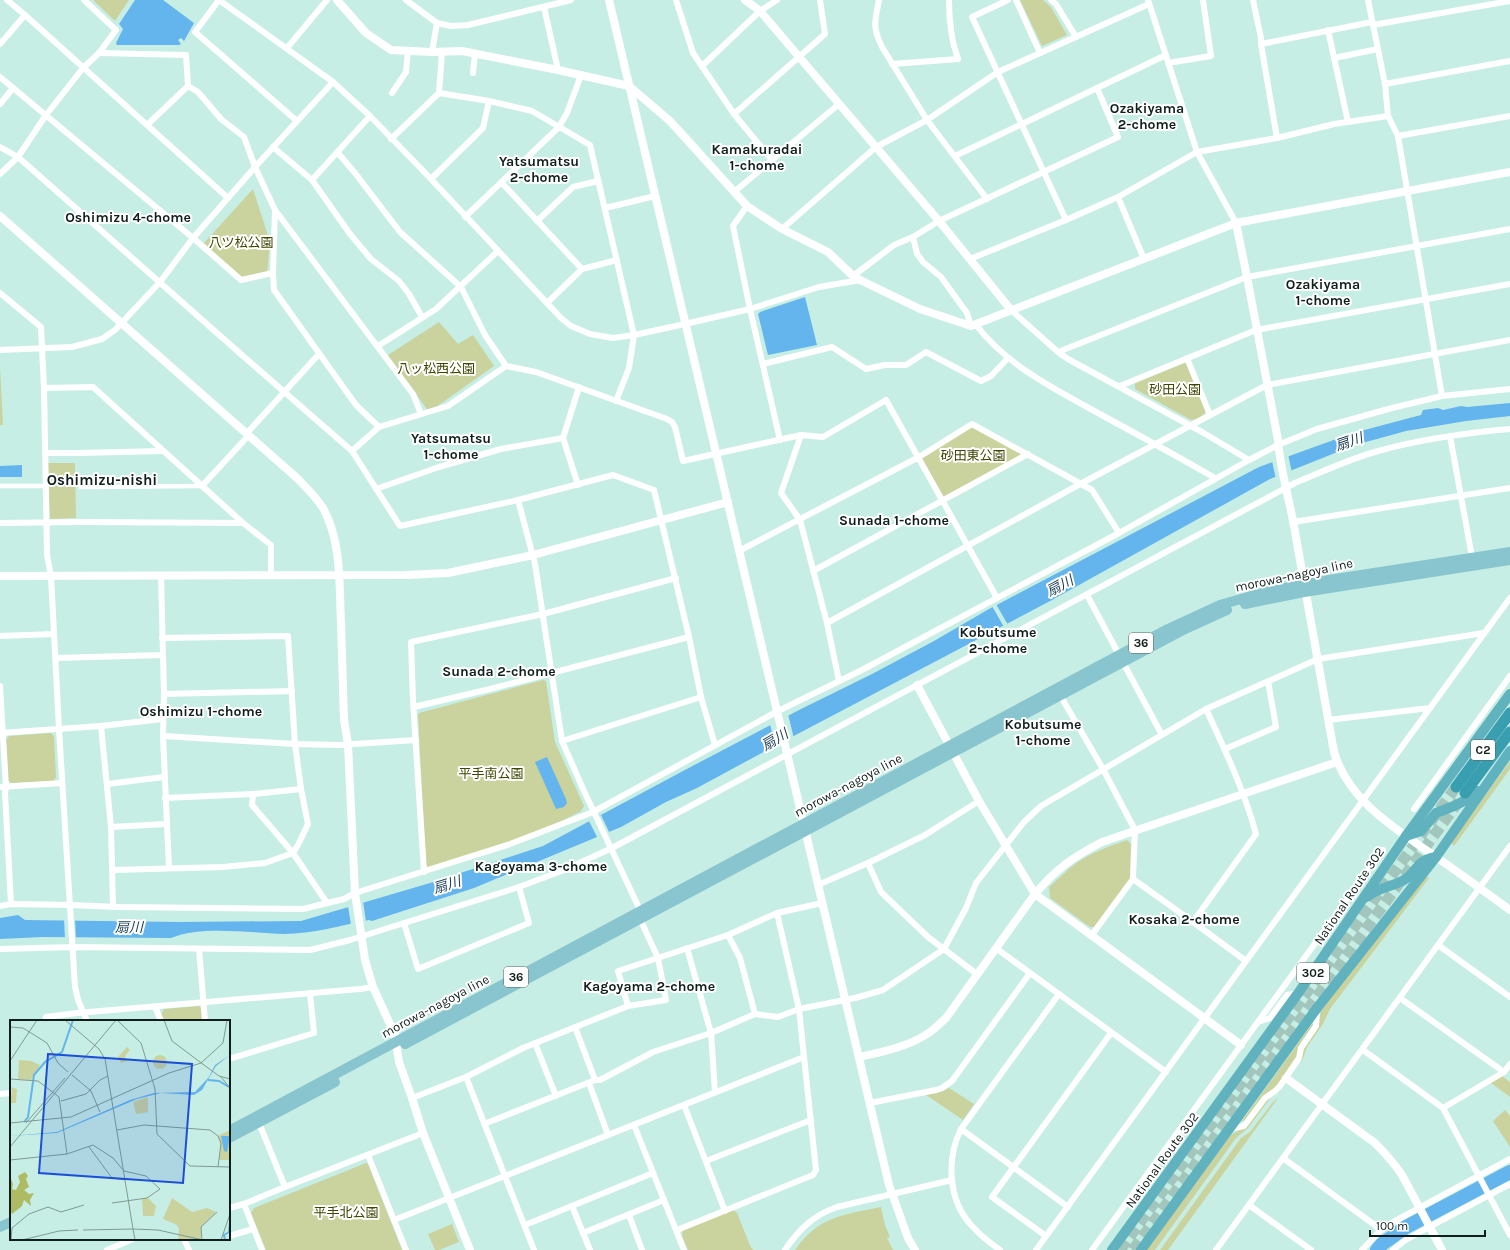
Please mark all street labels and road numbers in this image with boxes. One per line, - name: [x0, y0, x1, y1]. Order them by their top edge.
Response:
- street label: morowa-nagoya line: [1234, 555, 1355, 595]
- road number: 36: [1129, 633, 1153, 653]
- road number: C2: [1471, 740, 1495, 760]
- street label: morowa-nagoya line: [792, 750, 905, 820]
- street label: National Route 302: [1311, 844, 1387, 948]
- road number: 302: [1297, 963, 1329, 983]
- road number: 36: [504, 967, 528, 987]
- street label: morowa-nagoya line: [379, 971, 492, 1041]
- street label: National Route 302: [1122, 1109, 1202, 1211]

